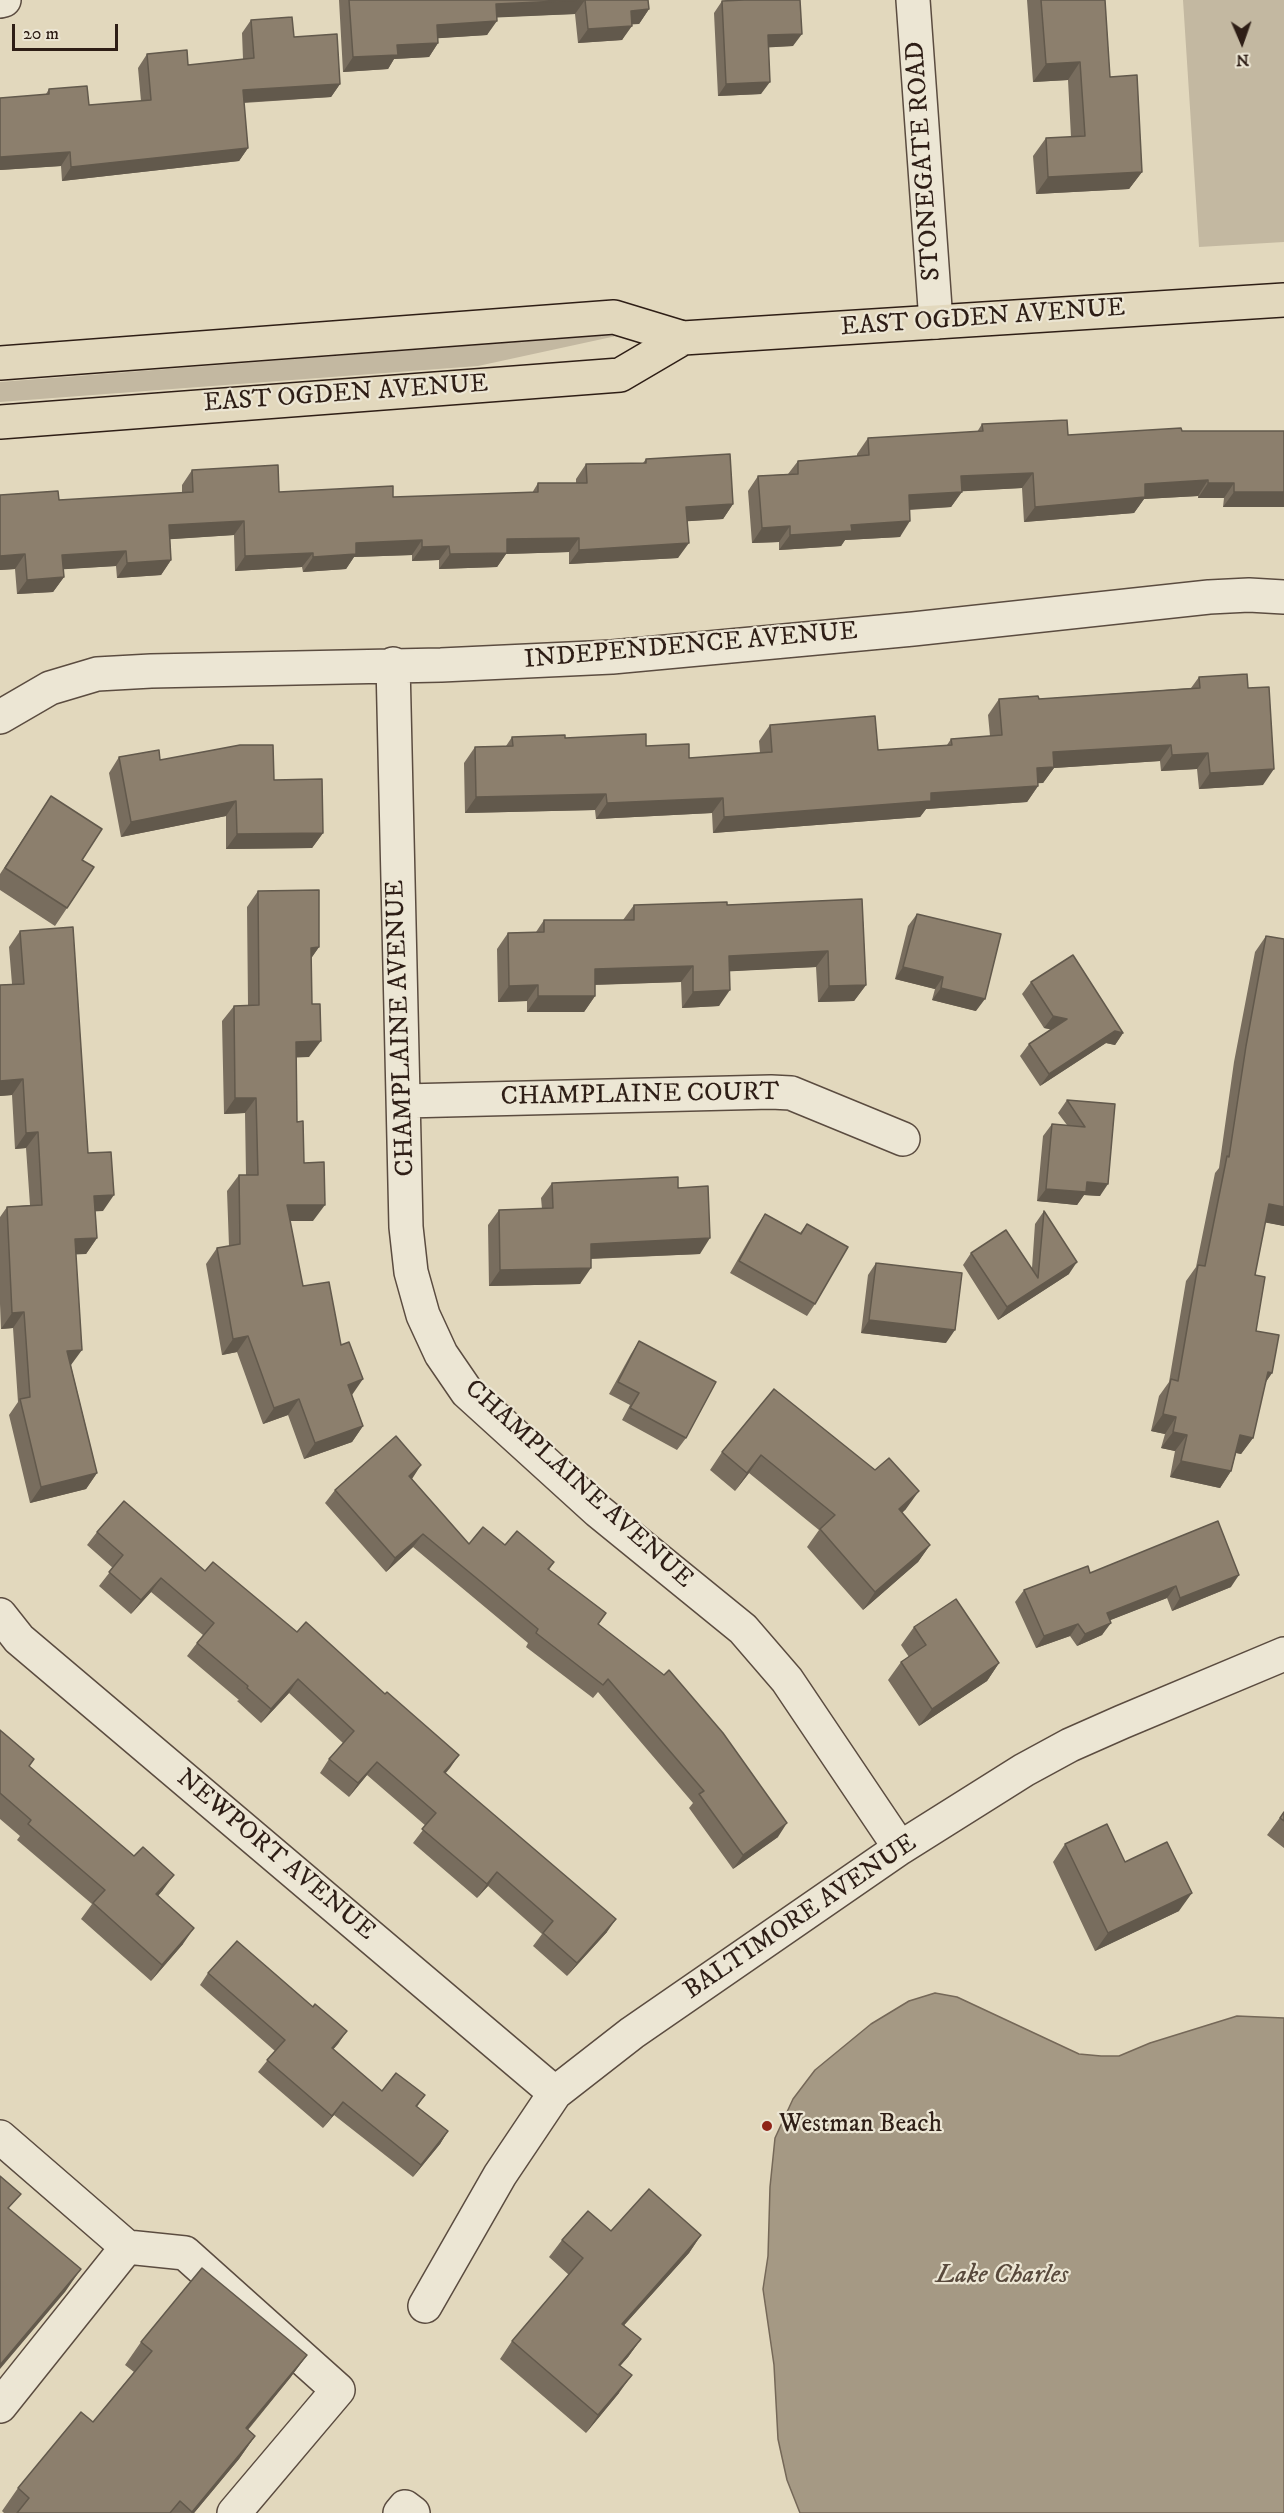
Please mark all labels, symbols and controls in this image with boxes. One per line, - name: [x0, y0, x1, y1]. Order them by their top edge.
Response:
- scale bar: [15, 12, 122, 50]
- north arrow: [1212, 12, 1272, 72]
- text: 20 m: [23, 23, 59, 45]
- street label: STONEGATE ROAD: [901, 40, 949, 282]
- text: N: [1236, 50, 1250, 70]
- street label: EAST OGDEN AVENUE: [840, 293, 1126, 345]
- street label: EAST OGDEN AVENUE: [203, 369, 489, 421]
- street label: INDEPENDENCE AVENUE: [523, 617, 859, 677]
- street label: CHAMPLAINE AVENUE: [381, 879, 423, 1177]
- street label: CHAMPLAINE COURT: [500, 1078, 780, 1114]
- street label: CHAMPLAINE AVENUE: [457, 1374, 699, 1596]
- street label: NEWPORT AVENUE: [169, 1764, 381, 1948]
- street label: BALTIMORE AVENUE: [679, 1829, 923, 2007]
- place label: Westman Beach: [779, 2110, 942, 2142]
- marker: Westman Beach: [760, 2119, 774, 2133]
- water label: Lake Charles: [936, 2260, 1068, 2292]

